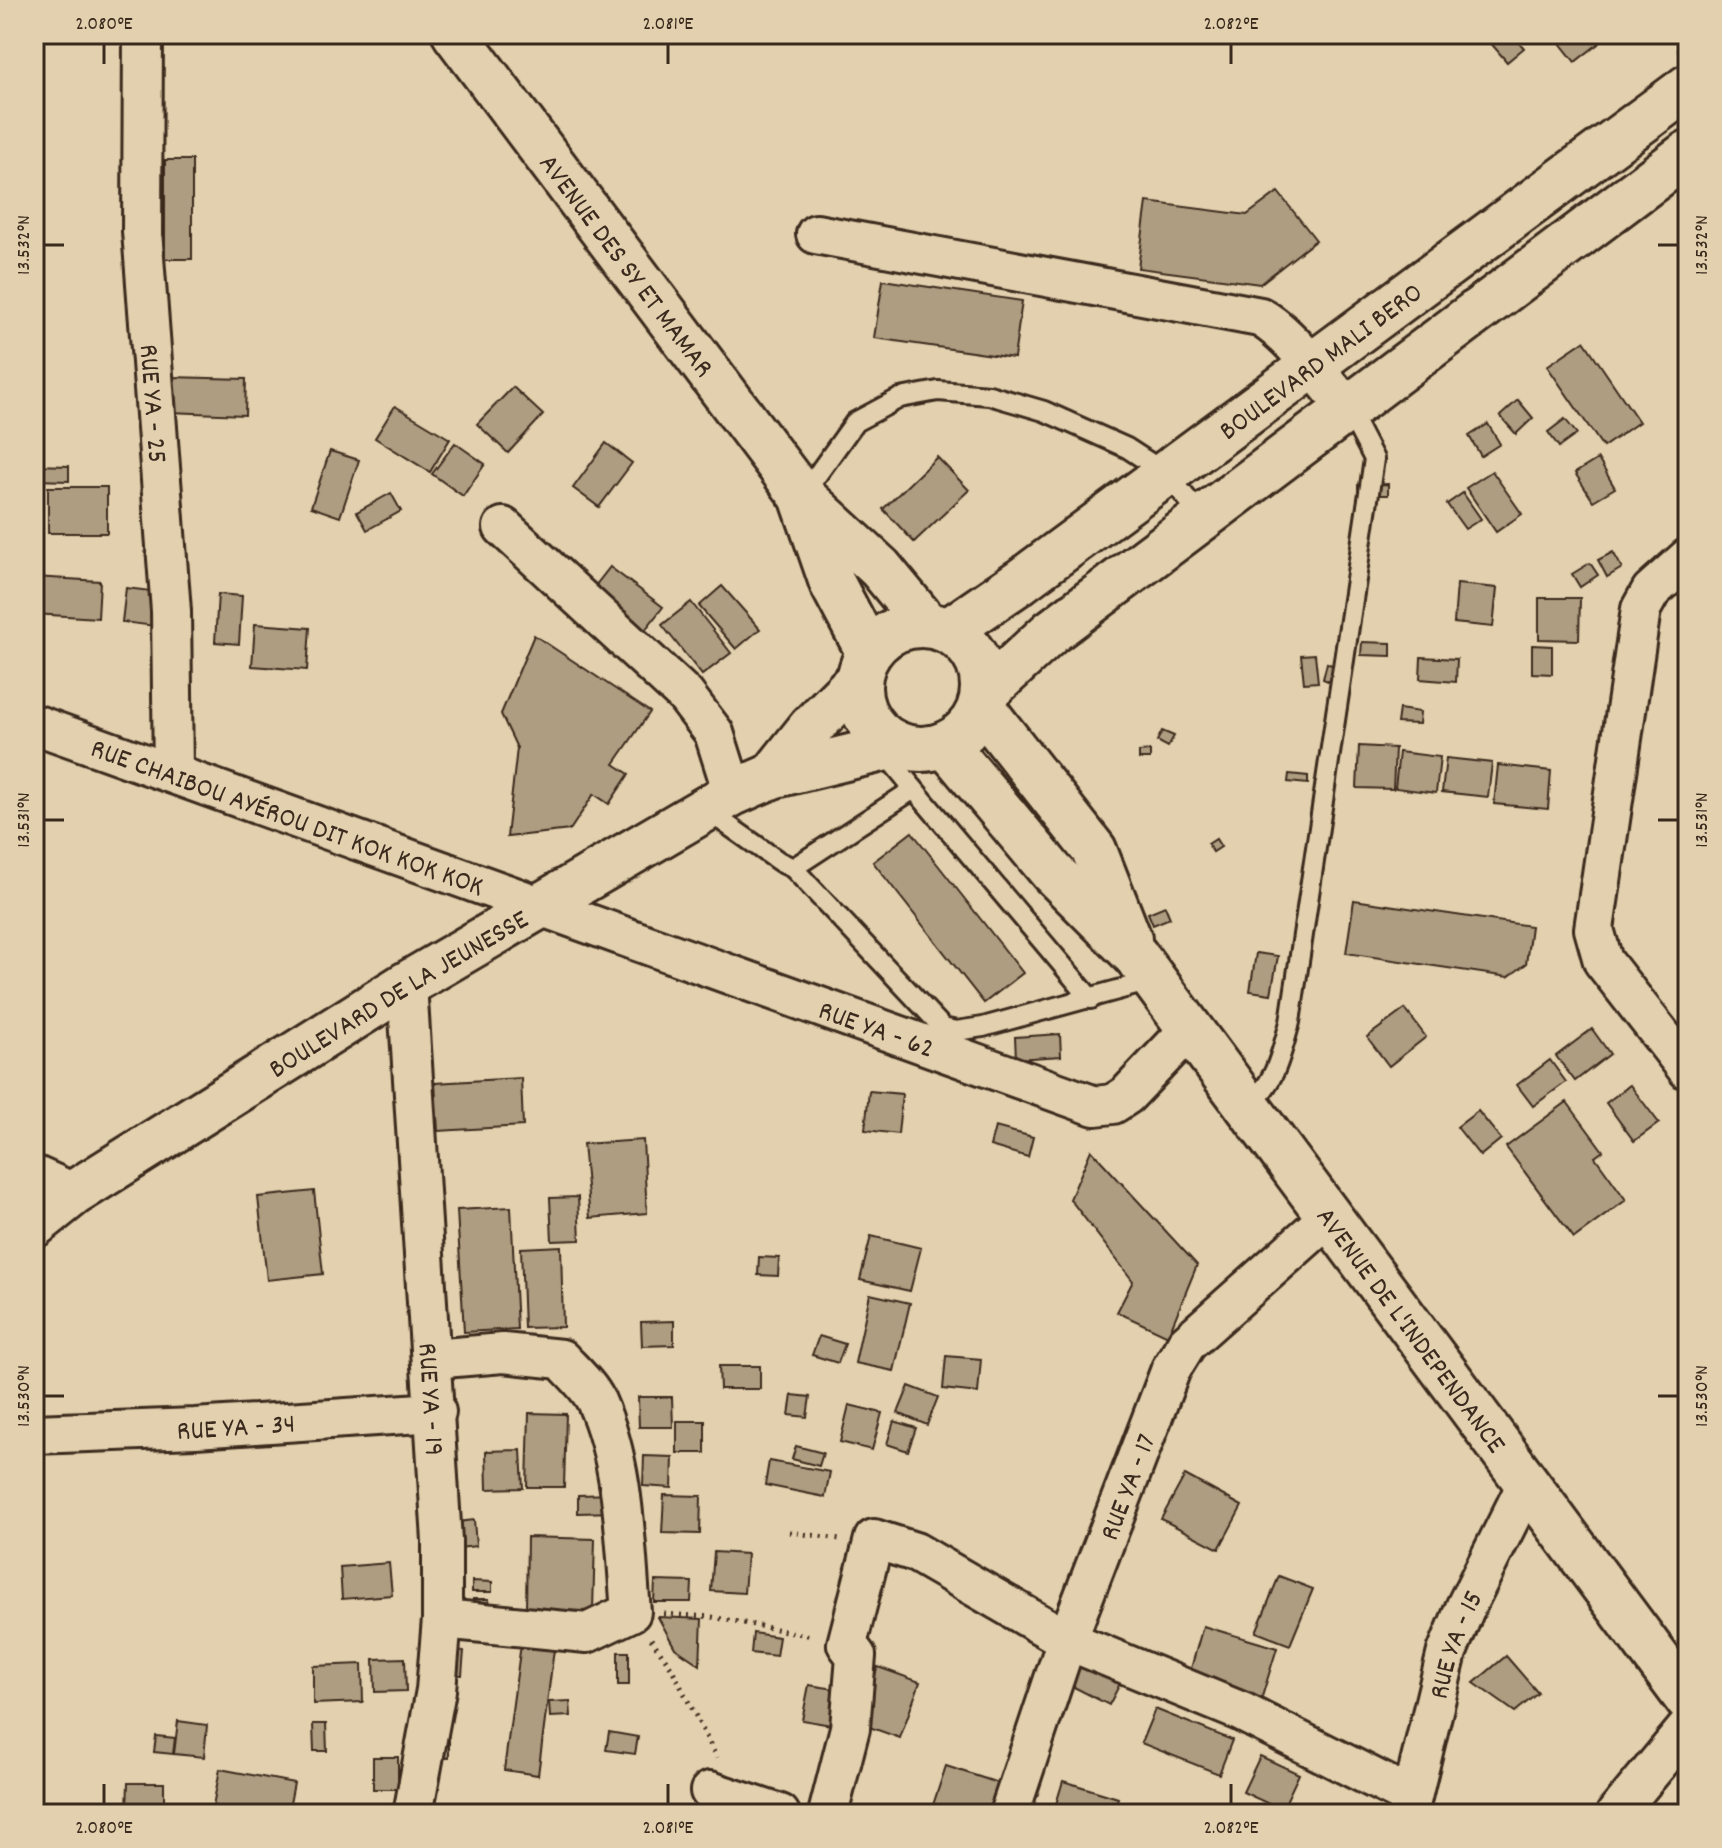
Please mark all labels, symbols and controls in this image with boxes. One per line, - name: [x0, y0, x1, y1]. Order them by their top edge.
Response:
- text: 2.080°E: [75, 11, 133, 39]
- text: 2.081°E: [643, 11, 693, 39]
- text: 2.082°E: [1203, 11, 1259, 39]
- street label: AVENUE DES SY ET MAMAR: [527, 147, 721, 387]
- text: 13.532°N: [11, 215, 39, 275]
- text: 13.532°N: [1689, 215, 1717, 275]
- street label: BOULEVARD MALI BERO: [1212, 275, 1433, 453]
- street label: RUE YA - 25: [126, 343, 175, 465]
- street label: RUE CHAIBOU AYÉROU DIT KOK KOK KOK: [84, 731, 488, 909]
- text: 13.531°N: [11, 792, 39, 848]
- text: 13.531°N: [1689, 792, 1717, 848]
- street label: BOULEVARD DE LA JEUNESSE: [263, 902, 538, 1091]
- street label: RUE YA - 62: [812, 993, 939, 1071]
- street label: AVENUE DE L'INDEPENDANCE: [1304, 1200, 1514, 1464]
- street label: RUE YA - 19: [405, 1342, 452, 1457]
- text: 13.530°N: [11, 1365, 39, 1427]
- text: 13.530°N: [1689, 1365, 1717, 1427]
- street label: RUE YA - 34: [176, 1406, 296, 1454]
- street label: RUE YA - 17: [1092, 1429, 1169, 1547]
- street label: RUE YA - 15: [1421, 1585, 1496, 1704]
- text: 2.080°E: [75, 1815, 133, 1843]
- text: 2.081°E: [643, 1815, 693, 1843]
- text: 2.082°E: [1203, 1815, 1259, 1843]

